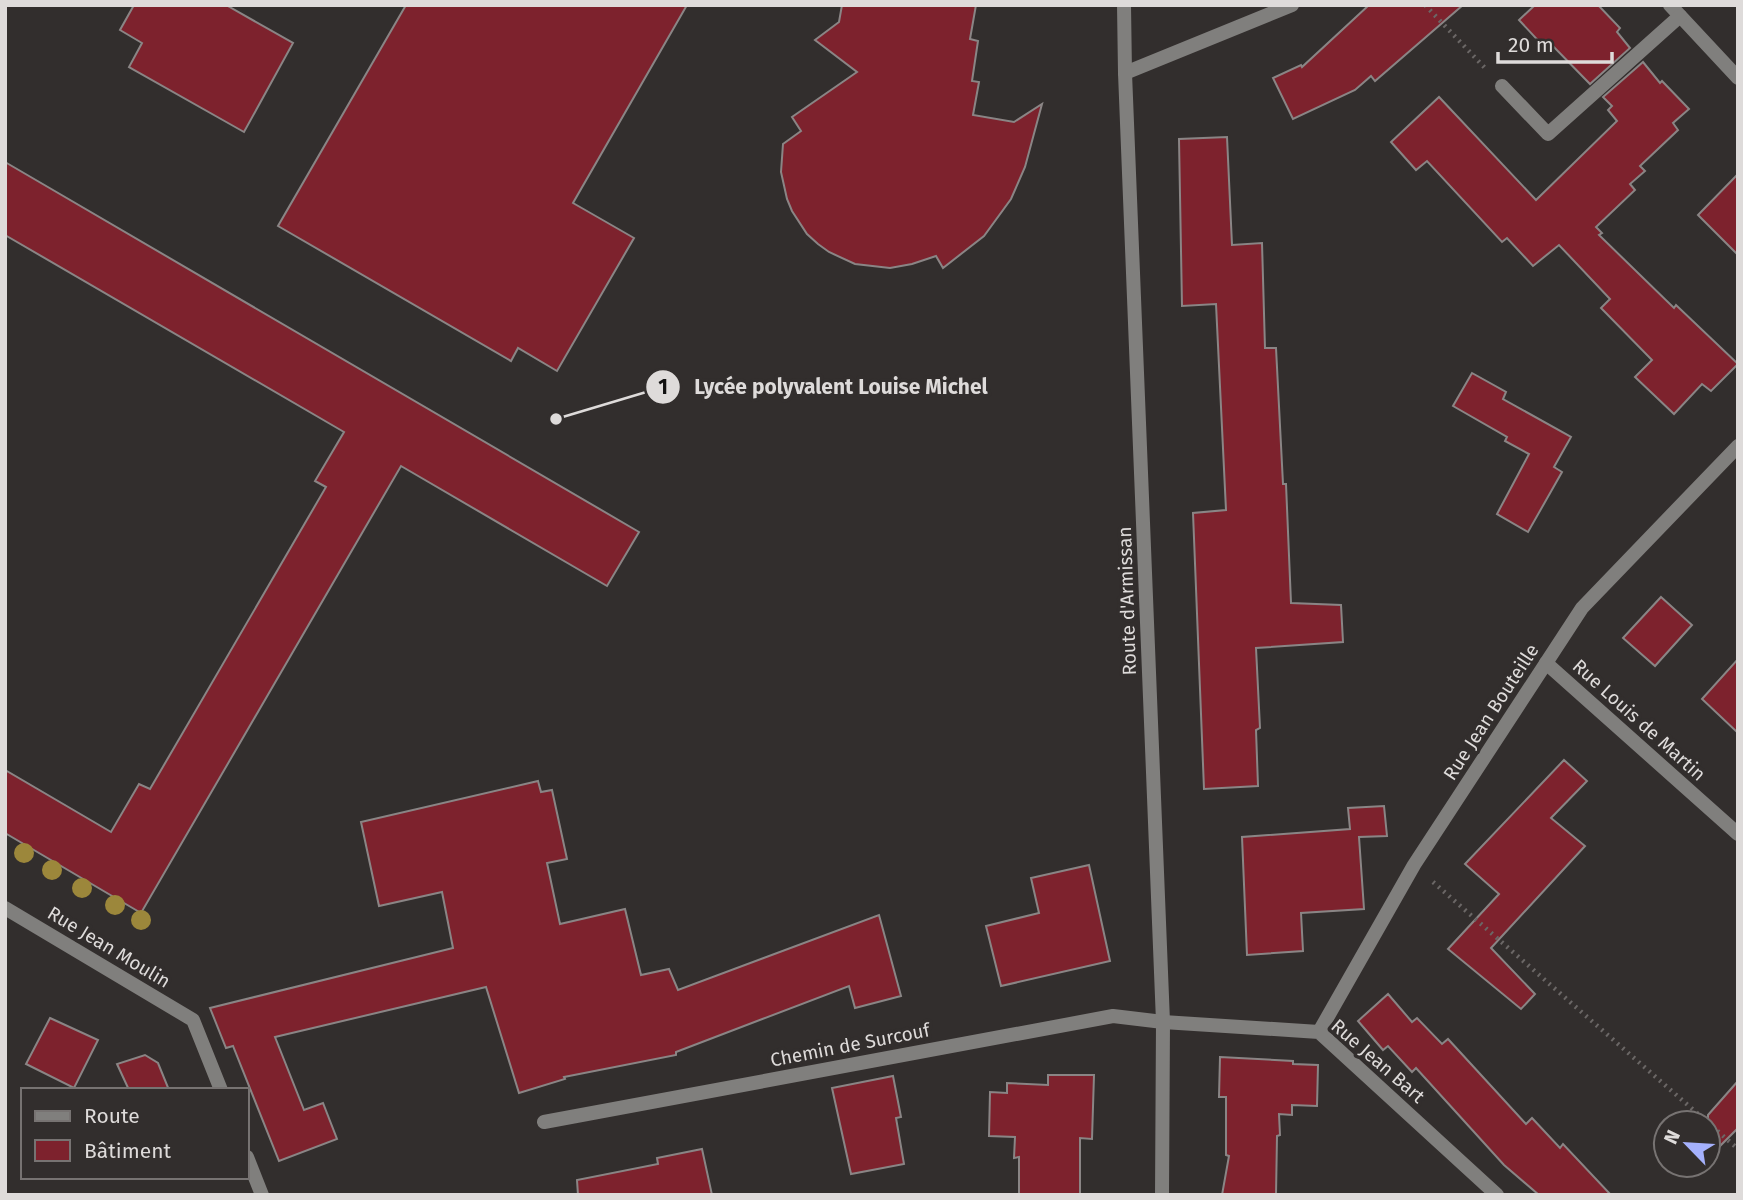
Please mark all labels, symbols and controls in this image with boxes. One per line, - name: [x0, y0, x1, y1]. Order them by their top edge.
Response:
- scale bar: [1498, 21, 1612, 65]
- text: 20 m: [1508, 32, 1554, 58]
- callout: Lycée polyvalent Louise Michel: [646, 366, 1002, 408]
- text: 1: [658, 374, 668, 400]
- text: Lycée polyvalent Louise Michel: [694, 374, 989, 400]
- street label: Route d'Armissan: [1113, 526, 1141, 676]
- street label: Rue Jean Bouteille: [1438, 640, 1544, 784]
- street label: Rue Louis de Martin: [1568, 654, 1710, 786]
- street label: Rue Jean Moulin: [43, 901, 175, 993]
- street label: Rue Jean Bart: [1326, 1014, 1430, 1108]
- street label: Chemin de Surcouf: [768, 1018, 933, 1072]
- legend: [21, 1088, 248, 1179]
- text: Route: [84, 1103, 140, 1129]
- north arrow: [1652, 1109, 1722, 1179]
- text: N: [1659, 1126, 1685, 1148]
- text: Bâtiment: [84, 1138, 171, 1164]

